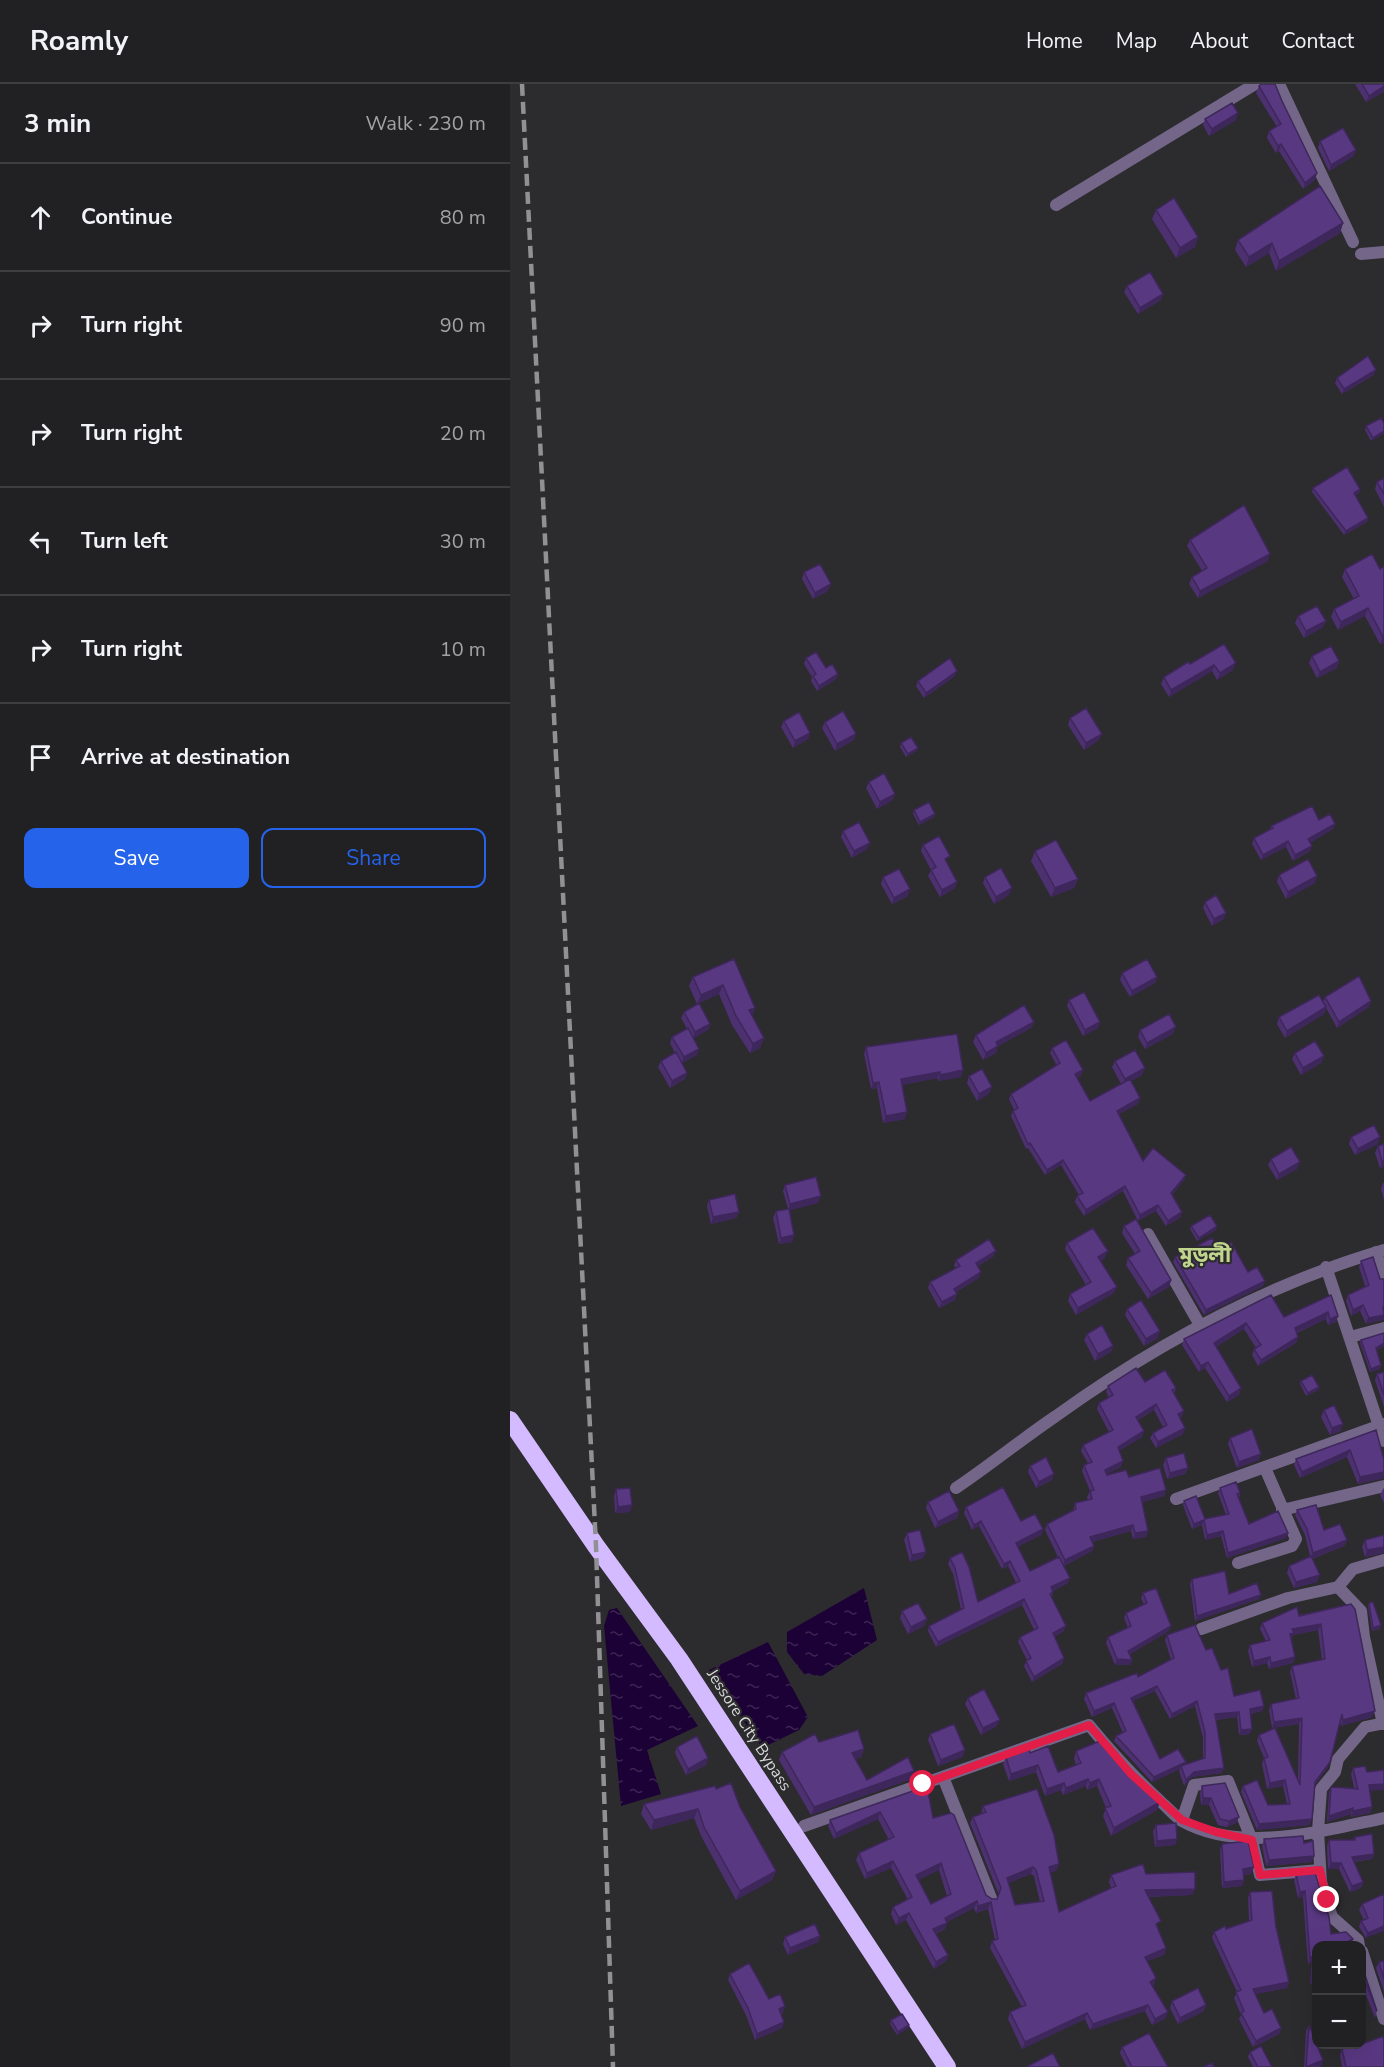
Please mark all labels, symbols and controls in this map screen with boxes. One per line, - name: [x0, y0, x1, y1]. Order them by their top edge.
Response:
- text: Roamly: [30, 22, 128, 60]
- text: Home: [1026, 27, 1083, 55]
- text: Map: [1116, 27, 1157, 55]
- text: About: [1190, 27, 1248, 55]
- text: Contact: [1281, 27, 1354, 55]
- text: 3 min: [24, 106, 91, 141]
- text: Walk · 230 m: [366, 110, 486, 137]
- icon: ahead: [24, 201, 57, 234]
- text: Continue: [81, 202, 172, 232]
- text: 80 m: [440, 204, 486, 231]
- icon: right: [24, 309, 57, 342]
- text: Turn right: [81, 310, 182, 340]
- text: 90 m: [440, 312, 486, 339]
- icon: right: [24, 417, 57, 450]
- text: Turn right: [81, 418, 182, 448]
- text: 20 m: [440, 420, 486, 447]
- icon: left: [24, 525, 57, 558]
- text: Turn left: [81, 526, 168, 556]
- text: 30 m: [440, 528, 486, 555]
- icon: right: [24, 633, 57, 666]
- text: Turn right: [81, 634, 182, 664]
- text: 10 m: [440, 636, 486, 663]
- icon: arrive: [24, 741, 57, 774]
- text: Arrive at destination: [81, 742, 290, 772]
- button: Save: [24, 828, 249, 888]
- button: Share: [261, 828, 486, 888]
- district label: মুড়লী: [1178, 1240, 1232, 1270]
- street label: Jessore City Bypass: [701, 1664, 797, 1795]
- route start: [909, 1770, 935, 1796]
- route end: [1313, 1886, 1339, 1912]
- map controls: [1312, 1941, 1366, 2049]
- button: +: [1312, 1941, 1366, 1995]
- button: −: [1312, 1995, 1366, 2049]

